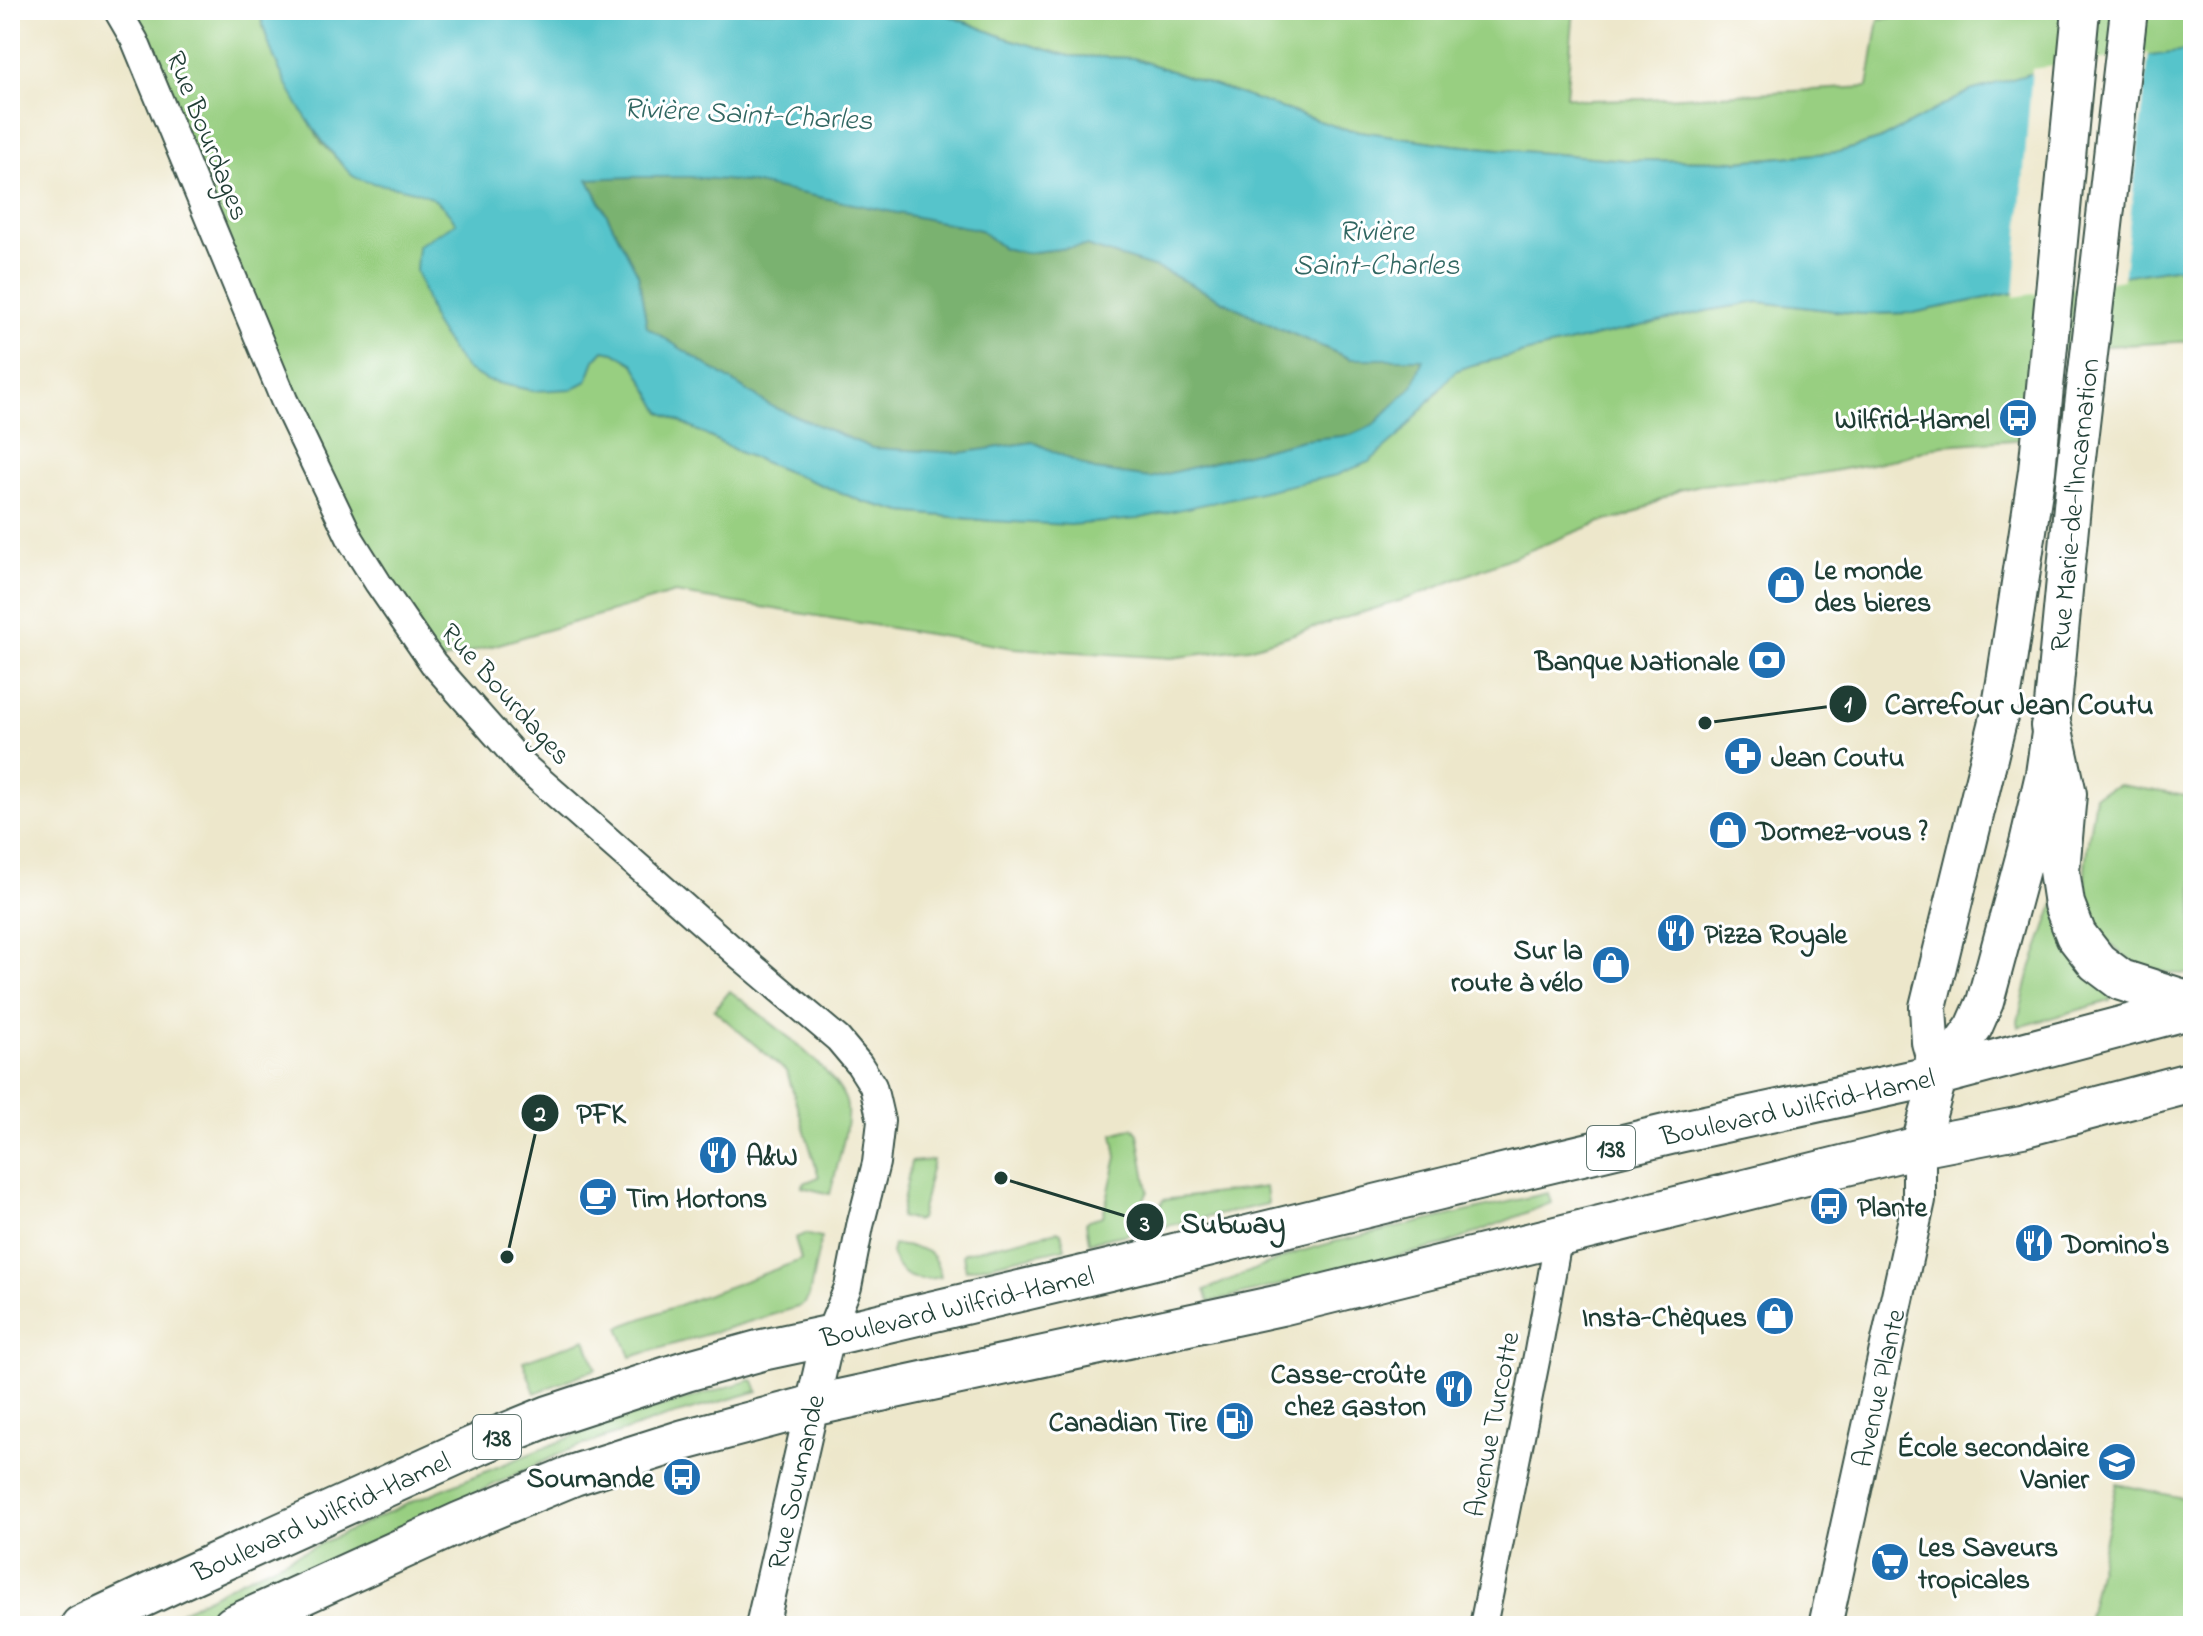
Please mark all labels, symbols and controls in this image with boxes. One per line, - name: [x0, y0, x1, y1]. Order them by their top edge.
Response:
- street label: Rue Bourdages: [153, 46, 258, 227]
- water label: Rivière Saint-Charles: [622, 87, 874, 145]
- water label: Rivière Saint-Charles: [1293, 211, 1460, 289]
- street label: Rue Marie-de-l'Incarnation: [2041, 356, 2112, 654]
- bus stop icon: Wilfrid-Hamel: [1997, 397, 2039, 439]
- place label: Wilfrid-Hamel: [1835, 401, 1990, 442]
- place label: Le monde des bieres: [1814, 552, 1931, 625]
- shop icon: Le monde des bieres: [1765, 564, 1807, 606]
- street label: Rue Bourdages: [429, 615, 580, 776]
- bank icon: Banque Nationale: [1746, 639, 1788, 681]
- place label: Banque Nationale: [1533, 643, 1740, 684]
- callout: Carrefour Jean Coutu: [1828, 677, 2170, 731]
- text: Carrefour Jean Coutu: [1884, 685, 2154, 729]
- text: 1: [1844, 689, 1852, 724]
- pharmacy icon: Jean Coutu: [1722, 735, 1764, 777]
- place label: Jean Coutu: [1771, 739, 1904, 780]
- shop icon: Dormez-vous ?: [1707, 809, 1749, 851]
- place label: Dormez-vous ?: [1754, 813, 1928, 854]
- restaurant icon: Pizza Royale: [1655, 912, 1697, 954]
- place label: Pizza Royale: [1704, 916, 1849, 957]
- place label: Sur la route à vélo: [1451, 932, 1583, 1005]
- shop icon: Sur la route à vélo: [1590, 944, 1632, 986]
- street label: Boulevard Wilfrid-Hamel: [1656, 1059, 1939, 1160]
- callout: PFK: [520, 1086, 642, 1140]
- text: PFK: [576, 1094, 627, 1138]
- text: 2: [533, 1098, 546, 1133]
- road number: 138: [1587, 1126, 1635, 1170]
- restaurant icon: A&W: [697, 1134, 739, 1176]
- place label: A&W: [746, 1138, 798, 1179]
- cafe icon: Tim Hortons: [577, 1176, 619, 1218]
- place label: Tim Hortons: [626, 1180, 767, 1221]
- bus stop icon: Plante: [1808, 1185, 1850, 1227]
- place label: Plante: [1857, 1189, 1929, 1230]
- callout: Subway: [1125, 1195, 1301, 1249]
- text: Subway: [1181, 1204, 1285, 1248]
- text: 3: [1139, 1208, 1150, 1243]
- restaurant icon: Domino's: [2013, 1222, 2055, 1264]
- place label: Domino's: [2060, 1226, 2169, 1267]
- street label: Boulevard Wilfrid-Hamel: [816, 1257, 1098, 1361]
- shop icon: Insta-Chèques: [1754, 1295, 1796, 1337]
- place label: Insta-Chèques: [1582, 1299, 1747, 1340]
- street label: Avenue Plante: [1844, 1305, 1918, 1471]
- street label: Avenue Turcotte: [1456, 1328, 1533, 1521]
- place label: Casse-croûte chez Gaston: [1270, 1356, 1427, 1429]
- restaurant icon: Casse-croûte chez Gaston: [1433, 1368, 1475, 1410]
- street label: Rue Soumande: [758, 1390, 838, 1574]
- fuel station icon: Canadian Tire: [1214, 1400, 1256, 1442]
- place label: Canadian Tire: [1049, 1404, 1208, 1445]
- road number: 138: [473, 1415, 521, 1459]
- place label: École secondaire Vanier: [1897, 1429, 2090, 1502]
- school or university icon: École secondaire Vanier: [2096, 1441, 2138, 1483]
- street label: Boulevard Wilfrid-Hamel: [186, 1443, 458, 1596]
- bus stop icon: Soumande: [661, 1456, 703, 1498]
- place label: Soumande: [527, 1460, 655, 1501]
- place label: Les Saveurs tropicales: [1917, 1529, 2058, 1602]
- supermarket icon: Les Saveurs tropicales: [1869, 1541, 1911, 1583]

